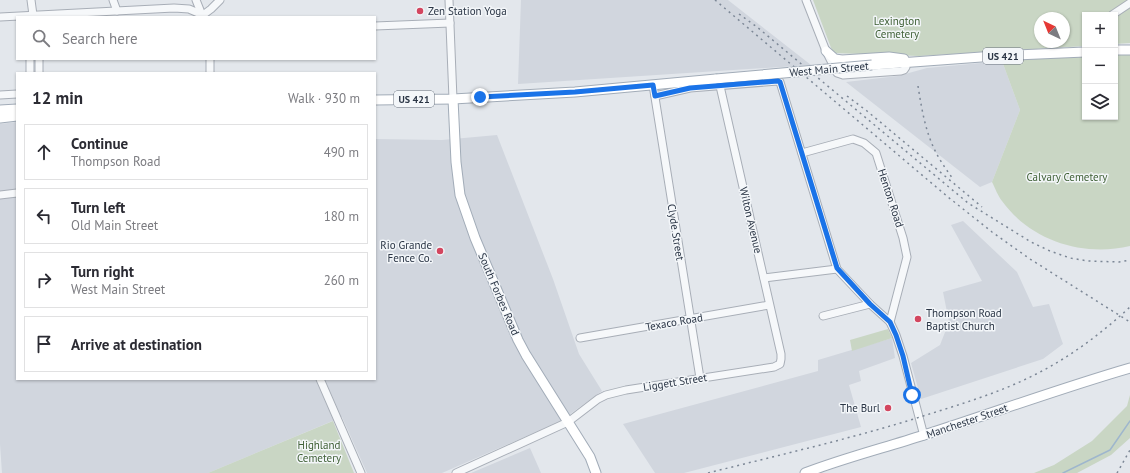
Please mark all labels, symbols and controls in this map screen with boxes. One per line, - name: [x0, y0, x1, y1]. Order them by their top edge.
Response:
- place label: Zen Station Yoga: [428, 4, 507, 18]
- marker: Zen Station Yoga: [415, 6, 425, 16]
- north arrow: [1034, 12, 1070, 48]
- map controls: [1082, 12, 1118, 120]
- button: +: [1082, 12, 1118, 48]
- park label: Lexington Cemetery: [874, 14, 920, 41]
- search box: [16, 16, 376, 60]
- icon: search: [30, 27, 52, 49]
- text: Search here: [62, 29, 138, 48]
- road number: US 421: [983, 48, 1023, 64]
- button: −: [1082, 48, 1118, 84]
- street label: West Main Street: [789, 59, 870, 79]
- button: layers: [1082, 84, 1118, 120]
- text: 12 min: [32, 87, 83, 109]
- route end: [471, 88, 489, 106]
- text: Walk · 930 m: [288, 90, 360, 107]
- road number: US 421: [394, 91, 434, 107]
- text: Continue: [71, 134, 128, 153]
- icon: ahead: [33, 141, 55, 163]
- text: 490 m: [324, 144, 359, 161]
- text: Thompson Road: [71, 153, 160, 170]
- street label: Henton Road: [875, 167, 907, 229]
- park label: Calvary Cemetery: [1027, 170, 1108, 184]
- street label: Wilton Avenue: [737, 185, 766, 255]
- text: Turn left: [71, 198, 125, 217]
- street label: Clyde Street: [665, 203, 687, 262]
- icon: left: [33, 205, 55, 227]
- text: 180 m: [324, 208, 359, 225]
- text: Old Main Street: [71, 217, 158, 234]
- place label: Rio Grande Fence Co.: [380, 238, 432, 265]
- marker: Rio Grande Fence Co.: [435, 246, 445, 256]
- street label: South Forbes Road: [475, 251, 523, 337]
- text: Turn right: [71, 262, 134, 281]
- icon: right: [33, 269, 55, 291]
- text: 260 m: [324, 272, 359, 289]
- text: West Main Street: [71, 281, 165, 298]
- place label: Thompson Road Baptist Church: [926, 306, 1002, 333]
- street label: Texaco Road: [644, 310, 704, 334]
- marker: Thompson Road Baptist Church: [913, 314, 923, 324]
- icon: arrive: [33, 333, 55, 355]
- text: Arrive at destination: [71, 335, 202, 354]
- street label: Liggett Street: [642, 370, 708, 394]
- route start: [903, 386, 921, 404]
- street label: Manchester Street: [924, 400, 1010, 442]
- place label: The Burl: [840, 401, 881, 415]
- marker: The Burl: [883, 403, 893, 413]
- park label: Highland Cemetery: [297, 438, 342, 465]

